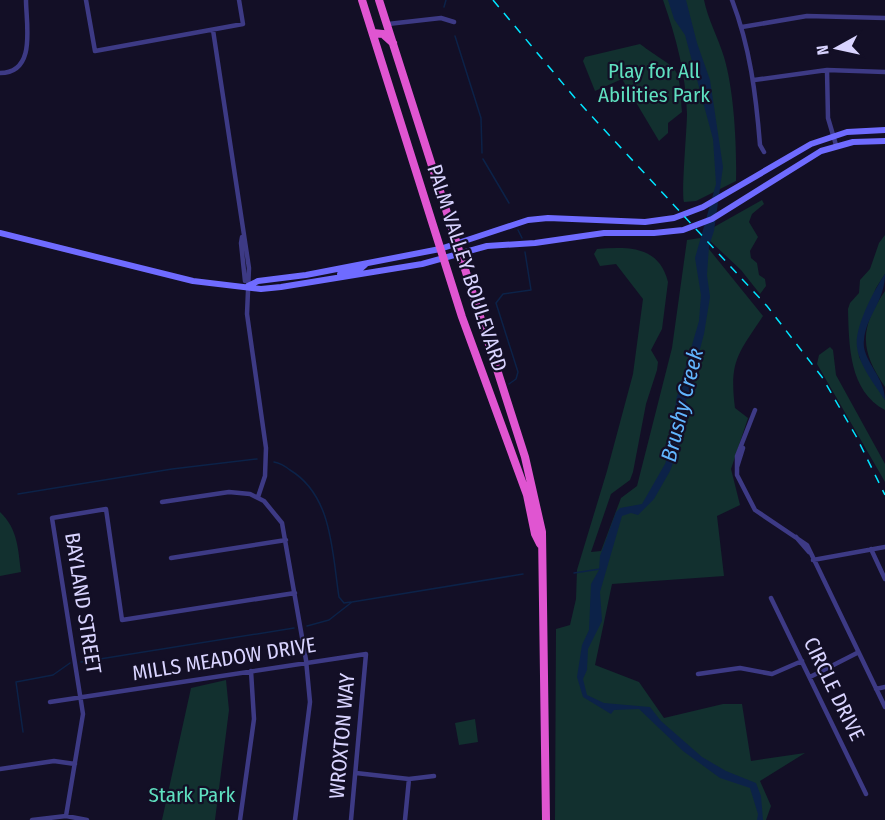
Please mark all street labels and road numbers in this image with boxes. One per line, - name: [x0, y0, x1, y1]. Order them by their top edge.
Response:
- street label: PALM VALLEY BOULEVARD: [421, 161, 513, 375]
- street label: BAYLAND STREET: [59, 531, 107, 676]
- street label: MILLS MEADOW DRIVE: [130, 632, 318, 686]
- street label: CIRCLE DRIVE: [798, 633, 870, 745]
- street label: WROXTON WAY: [324, 671, 360, 800]

